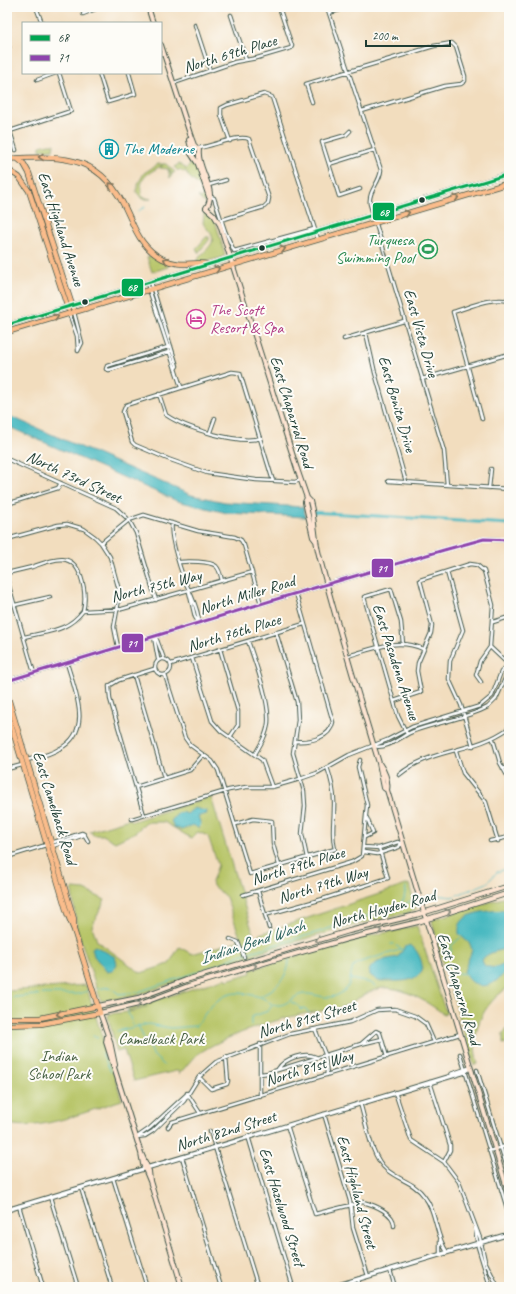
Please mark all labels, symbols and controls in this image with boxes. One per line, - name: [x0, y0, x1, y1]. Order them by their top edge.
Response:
- legend: [22, 22, 162, 74]
- scale bar: [366, 22, 450, 48]
- text: 200 m: [372, 28, 399, 44]
- text: 68: [58, 30, 70, 46]
- street label: North 69th Place: [181, 30, 281, 78]
- text: 71: [58, 50, 69, 66]
- building icon: The Moderne: [98, 138, 120, 160]
- place label: The Moderne: [123, 139, 196, 159]
- one-way arrow: [38, 153, 44, 162]
- street label: East Highland Avenue: [33, 169, 89, 290]
- one-way arrow: [109, 182, 116, 189]
- unlabelled marker: [417, 195, 427, 205]
- one-way arrow: [453, 195, 459, 203]
- line badge: 68: [372, 202, 395, 221]
- text: 68: [379, 205, 391, 219]
- one-way arrow: [403, 209, 410, 218]
- place label: Turquesa Swimming Pool: [336, 230, 417, 268]
- sports icon: Turquesa Swimming Pool: [417, 238, 439, 260]
- unlabelled marker: [257, 243, 267, 253]
- one-way arrow: [279, 245, 286, 254]
- one-way arrow: [163, 257, 170, 265]
- one-way arrow: [213, 265, 220, 274]
- line badge: 68: [121, 278, 144, 297]
- text: 68: [127, 280, 139, 294]
- street label: East Vista Drive: [399, 287, 444, 381]
- unlabelled marker: [80, 297, 90, 307]
- place label: The Scott Resort & Spa: [210, 300, 284, 338]
- hotel icon: The Scott Resort & Spa: [185, 308, 207, 330]
- one-way arrow: [52, 313, 59, 322]
- street label: East Chaparral Road: [265, 354, 319, 473]
- street label: East Bonita Drive: [374, 354, 421, 456]
- street label: North 73rd Street: [23, 446, 126, 508]
- line badge: 71: [371, 558, 394, 578]
- text: 71: [377, 561, 388, 575]
- street label: North 75th Way: [109, 565, 205, 607]
- street label: North Miller Road: [197, 570, 300, 619]
- street label: East Pasadena Avenue: [368, 601, 425, 724]
- street label: North 76th Place: [185, 609, 285, 657]
- line badge: 71: [121, 633, 144, 653]
- text: 71: [127, 636, 138, 650]
- street label: East Camelback Road: [28, 749, 83, 870]
- street label: North 79th Place: [249, 842, 349, 890]
- street label: North 79th Way: [276, 862, 371, 908]
- street label: North Hayden Road: [328, 885, 440, 933]
- one-way arrow: [445, 908, 452, 917]
- water label: Indian Bend Wash: [197, 915, 308, 969]
- one-way arrow: [376, 928, 383, 936]
- street label: East Chaparral Road: [432, 931, 486, 1050]
- one-way arrow: [315, 935, 322, 944]
- one-way arrow: [251, 962, 258, 971]
- street label: North 81st Street: [256, 995, 360, 1043]
- one-way arrow: [135, 1001, 141, 1009]
- one-way arrow: [56, 1009, 63, 1017]
- park label: Camelback Park: [118, 1029, 205, 1049]
- street label: North 81st Way: [263, 1045, 357, 1091]
- park label: Indian School Park: [27, 1046, 92, 1084]
- street label: North 82nd Street: [173, 1106, 280, 1156]
- street label: East Highland Street: [332, 1133, 382, 1252]
- street label: East Hazelwood Street: [254, 1145, 310, 1271]

